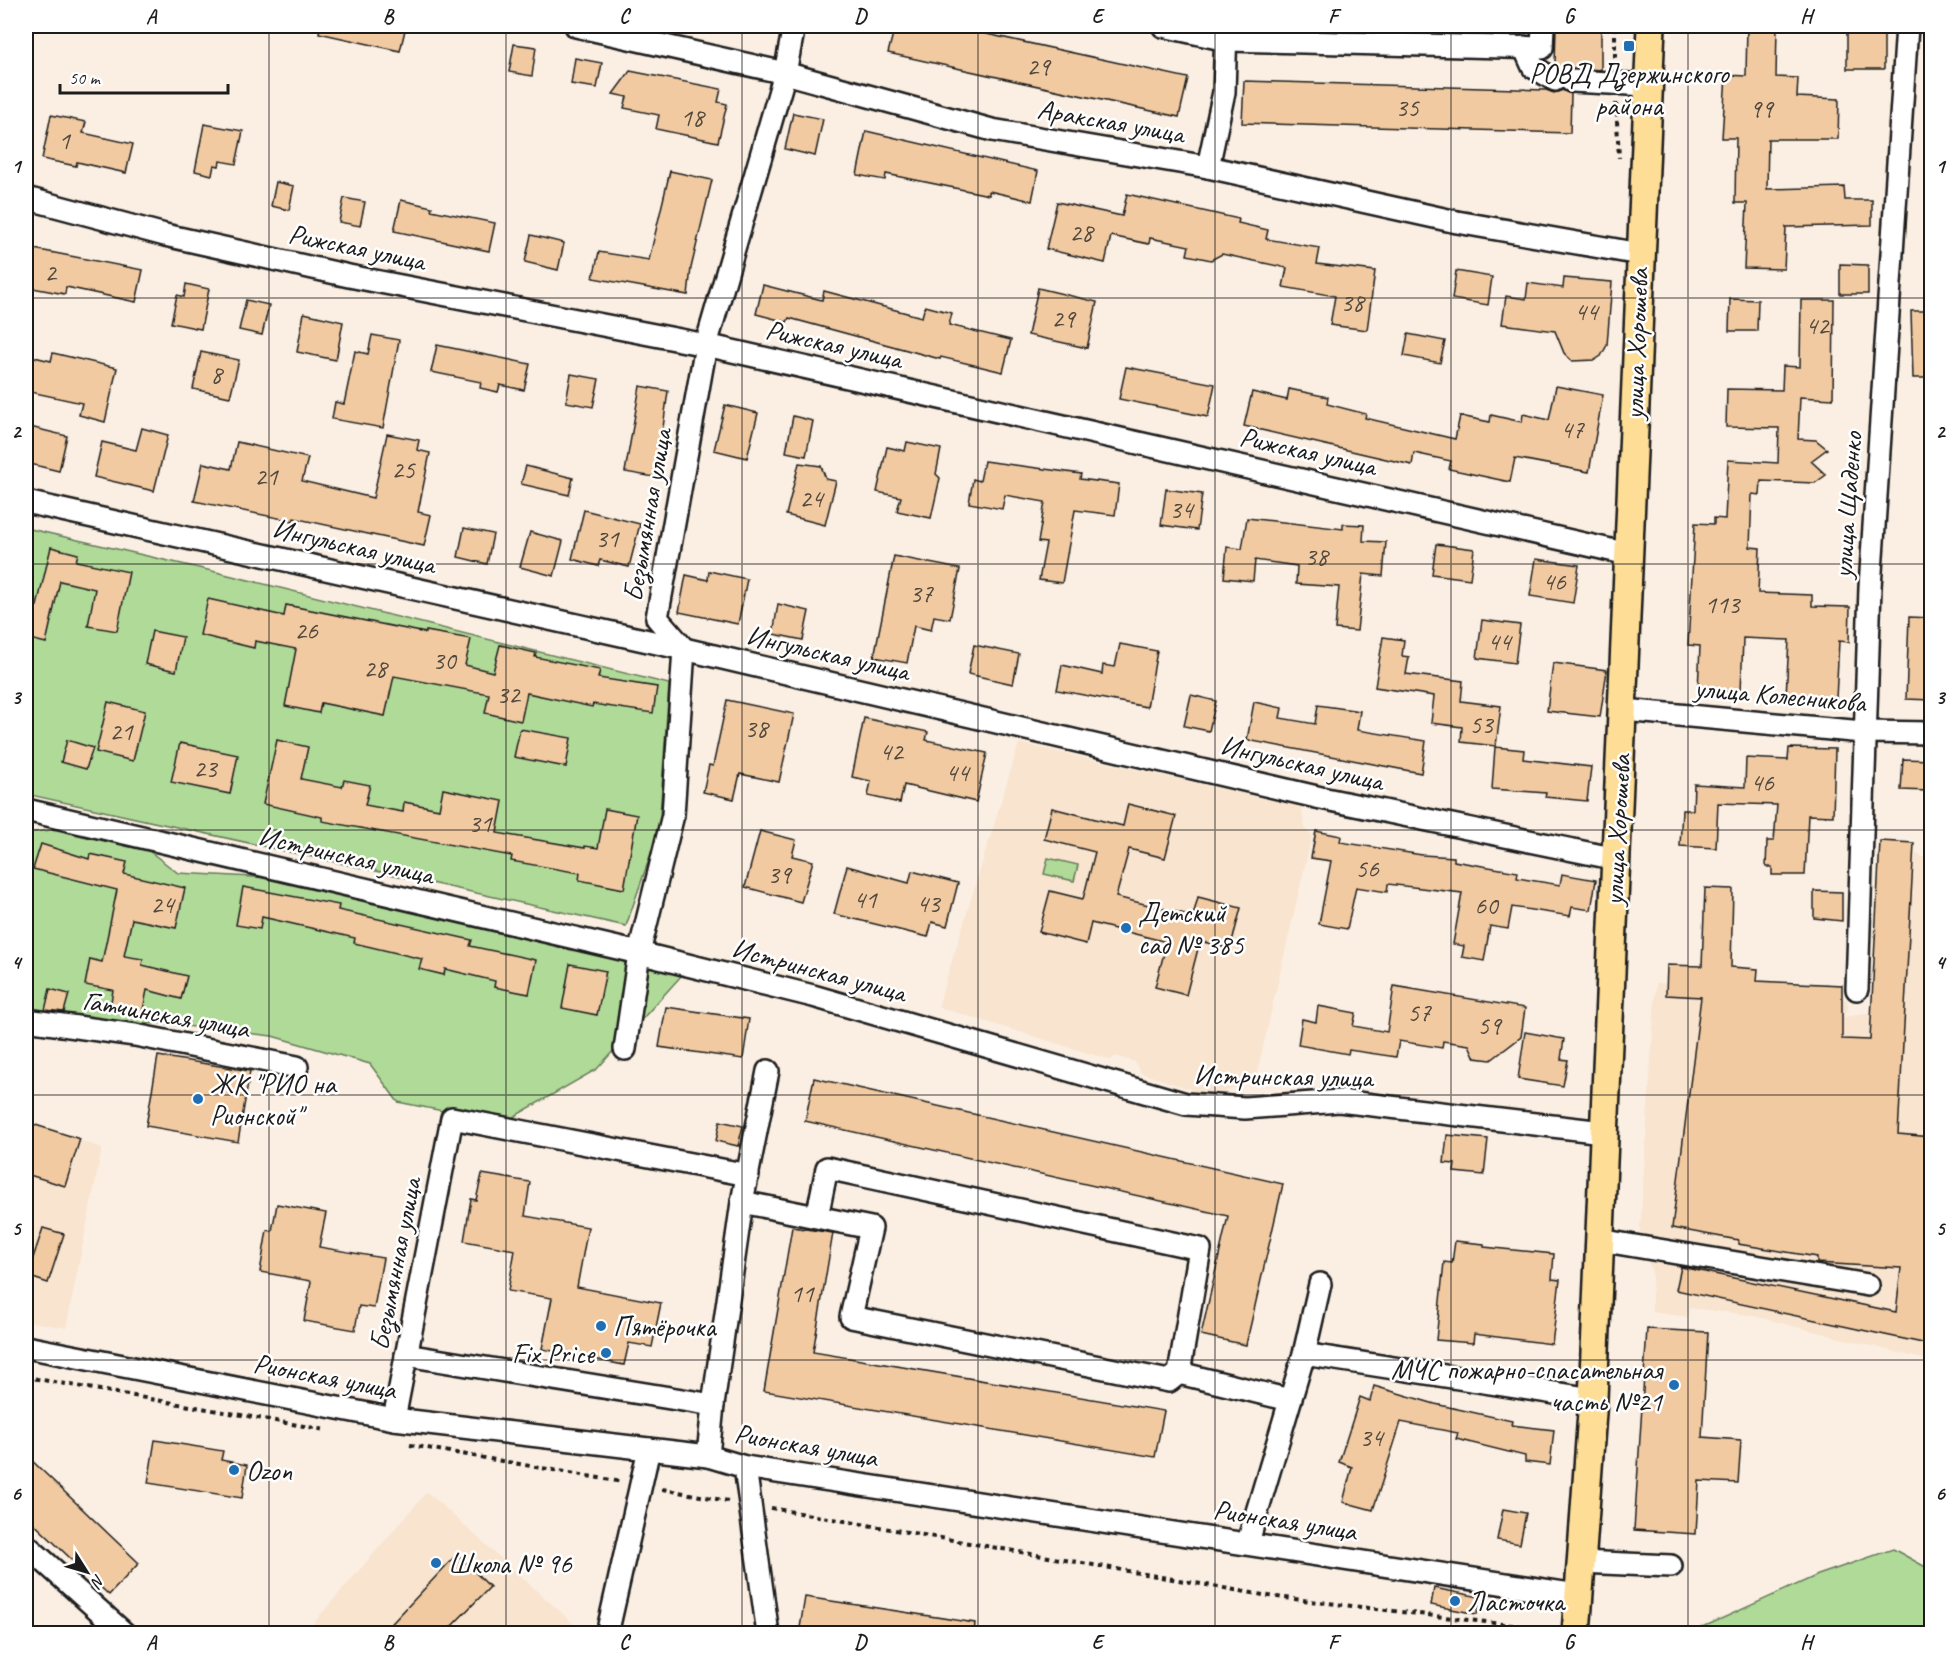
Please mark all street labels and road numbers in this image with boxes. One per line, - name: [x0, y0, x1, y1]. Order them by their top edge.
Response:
- street label: Аракская улица: [1035, 91, 1189, 152]
- street label: Рижская улица: [286, 215, 431, 279]
- street label: улица Хорошева: [1616, 266, 1656, 422]
- street label: Рижская улица: [763, 311, 908, 377]
- street label: Рижская улица: [1237, 418, 1382, 484]
- street label: Безымянная улица: [615, 423, 681, 604]
- street label: улица Щаденко: [1824, 429, 1870, 581]
- street label: Ингульская улица: [269, 510, 441, 582]
- street label: Ингульская улица: [743, 617, 915, 689]
- street label: улица Колесникова: [1691, 670, 1869, 720]
- street label: Ингульская улица: [1217, 727, 1389, 799]
- street label: улица Хорошева: [1595, 752, 1639, 908]
- street label: Истринская улица: [255, 818, 439, 893]
- street label: Истринская улица: [728, 930, 912, 1011]
- street label: Гатчинская улица: [80, 982, 254, 1046]
- street label: Истринская улица: [1193, 1057, 1375, 1095]
- street label: Безымянная улица: [361, 1172, 430, 1353]
- street label: Рионская улица: [251, 1345, 401, 1407]
- street label: Рионская улица: [732, 1415, 882, 1475]
- street label: Рионская улица: [1211, 1491, 1361, 1549]

